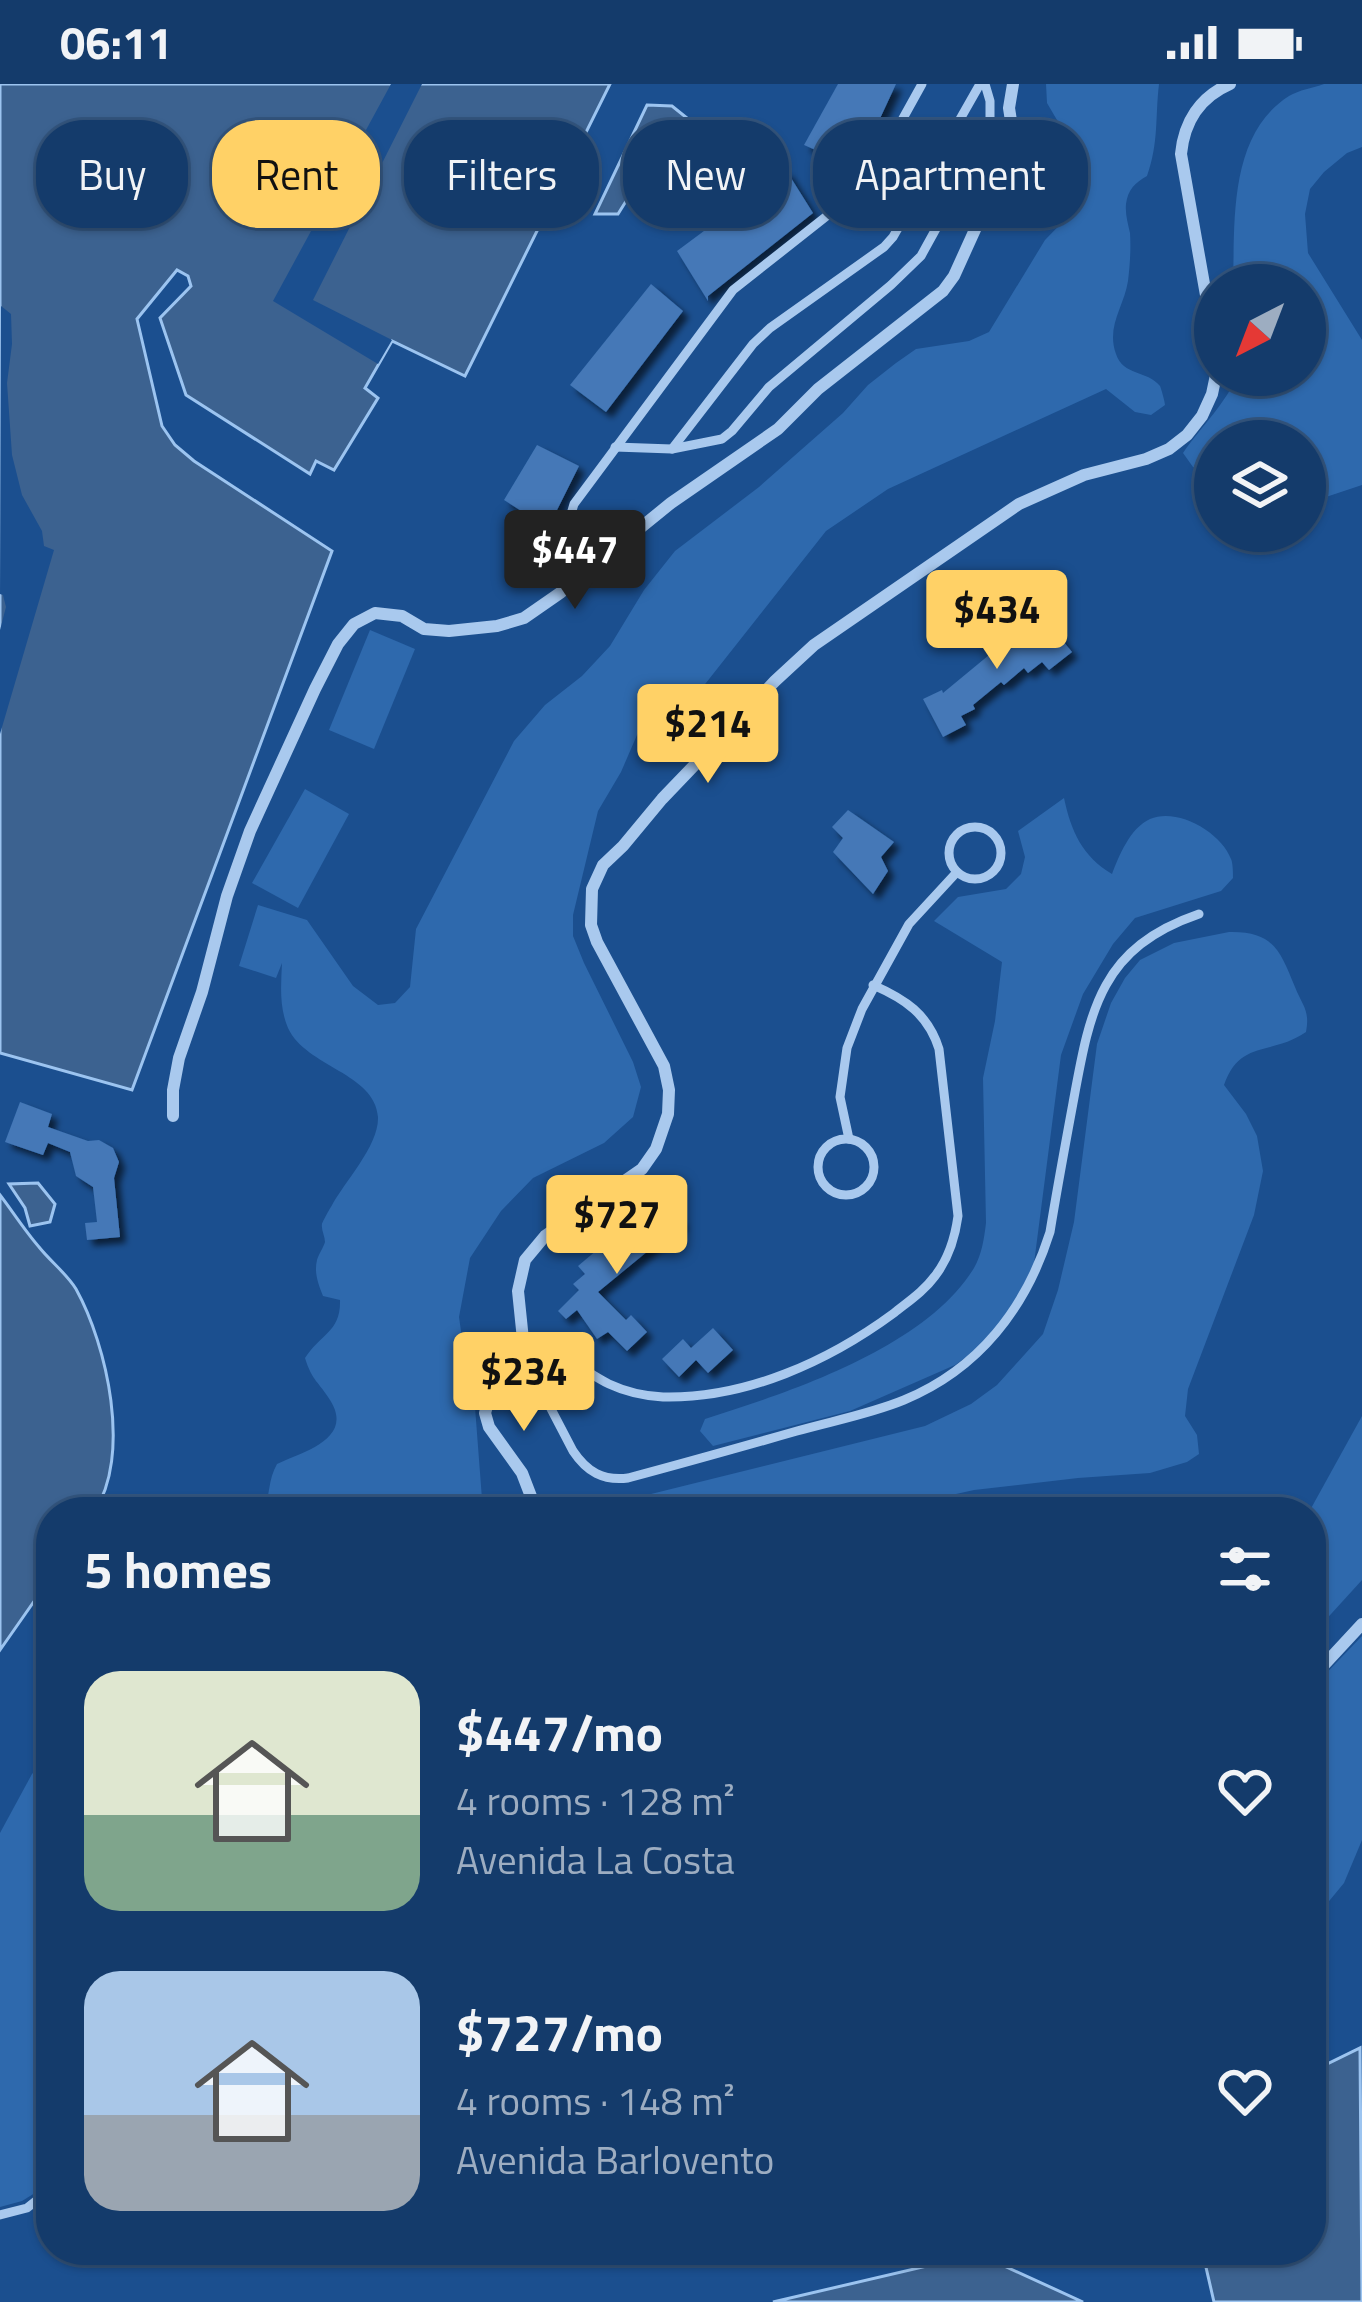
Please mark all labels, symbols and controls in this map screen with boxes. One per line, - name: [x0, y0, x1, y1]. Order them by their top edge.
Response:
- text: 06:11: [60, 8, 172, 76]
- chip: Buy: [36, 120, 188, 228]
- chip: Rent: [212, 120, 380, 228]
- chip: Filters: [404, 120, 599, 228]
- chip: New: [623, 120, 789, 228]
- chip: Apartment: [813, 120, 1088, 228]
- north arrow: [1194, 264, 1326, 396]
- map controls: [1194, 264, 1326, 552]
- button: layers: [1194, 420, 1326, 552]
- pin: $447: [504, 510, 646, 612]
- text: $447: [531, 519, 619, 578]
- pin: $434: [926, 570, 1068, 672]
- text: $434: [953, 579, 1041, 638]
- pin: $214: [637, 684, 779, 786]
- text: $214: [664, 693, 752, 752]
- pin: $727: [546, 1175, 688, 1277]
- text: $727: [573, 1184, 661, 1243]
- pin: $234: [453, 1332, 595, 1434]
- text: $234: [480, 1341, 568, 1400]
- text: 5 homes: [84, 1530, 272, 1608]
- icon: filters: [1212, 1536, 1278, 1602]
- text: $447/mo: [456, 1693, 663, 1771]
- icon: home: [180, 1719, 324, 1863]
- icon: heart: [1212, 1758, 1278, 1824]
- text: 4 rooms · 128 m²: [456, 1771, 735, 1830]
- text: Avenida La Costa: [456, 1830, 734, 1889]
- text: $727/mo: [456, 1993, 663, 2071]
- icon: home: [180, 2019, 324, 2163]
- icon: heart: [1212, 2058, 1278, 2124]
- text: 4 rooms · 148 m²: [456, 2071, 735, 2130]
- text: Avenida Barlovento: [456, 2130, 774, 2189]

